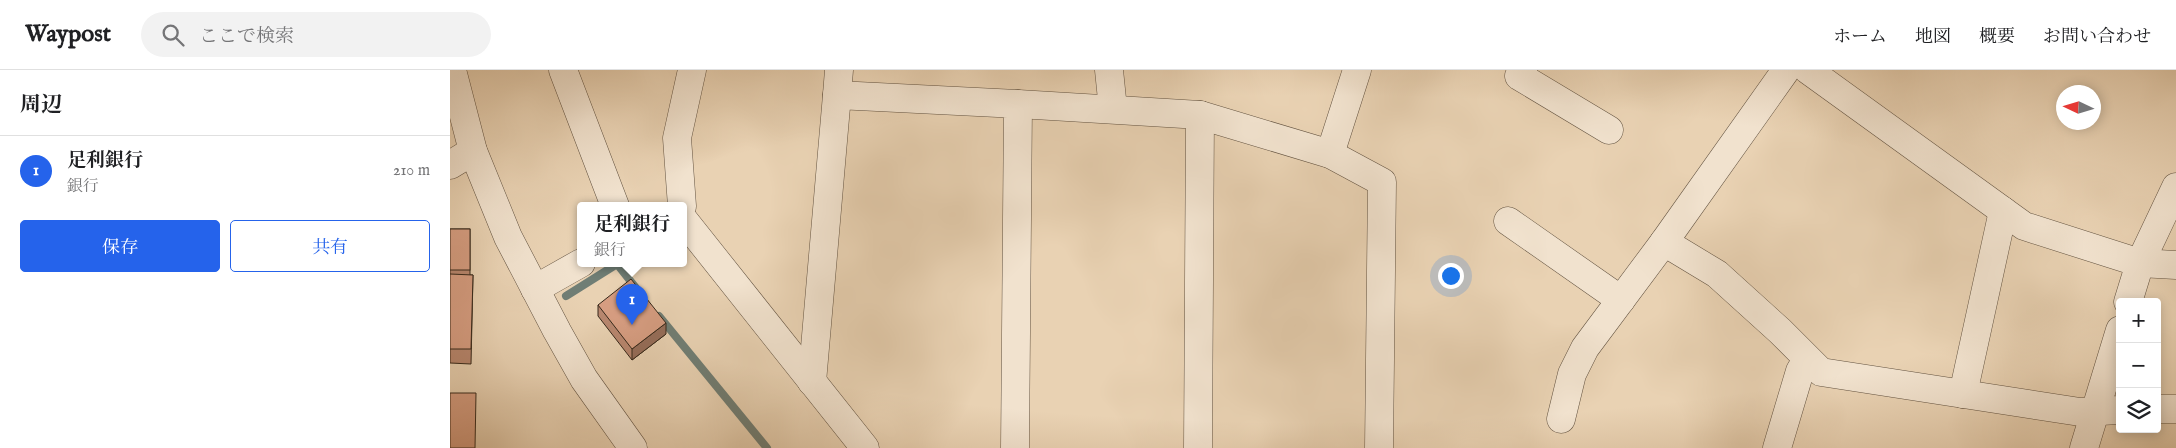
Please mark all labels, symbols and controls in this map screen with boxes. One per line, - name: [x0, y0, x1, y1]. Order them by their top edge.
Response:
- search box: [141, 12, 491, 57]
- text: Waypost: [25, 19, 111, 50]
- icon: search: [159, 21, 187, 49]
- text: ここで検索: [199, 25, 294, 49]
- text: ホーム: [1833, 26, 1887, 49]
- text: 地図: [1915, 26, 1951, 49]
- text: 概要: [1979, 26, 2015, 49]
- text: お問い合わせ: [2043, 26, 2151, 49]
- north arrow: [2056, 85, 2101, 130]
- text: 周辺: [20, 92, 62, 119]
- text: 足利銀行: [67, 149, 143, 173]
- text: 1: [33, 161, 39, 181]
- text: 210 m: [393, 161, 430, 181]
- text: 銀行: [67, 177, 99, 197]
- popup: [577, 202, 687, 267]
- text: 足利銀行: [594, 213, 670, 237]
- button: 保存: [20, 220, 220, 272]
- button: 共有: [230, 220, 430, 272]
- text: 銀行: [594, 241, 626, 261]
- your location: [1438, 263, 1464, 289]
- pin: 1: [616, 284, 648, 325]
- map controls: [2116, 298, 2161, 433]
- button: +: [2116, 298, 2161, 343]
- button: −: [2116, 343, 2161, 388]
- button: layers: [2116, 388, 2161, 433]

